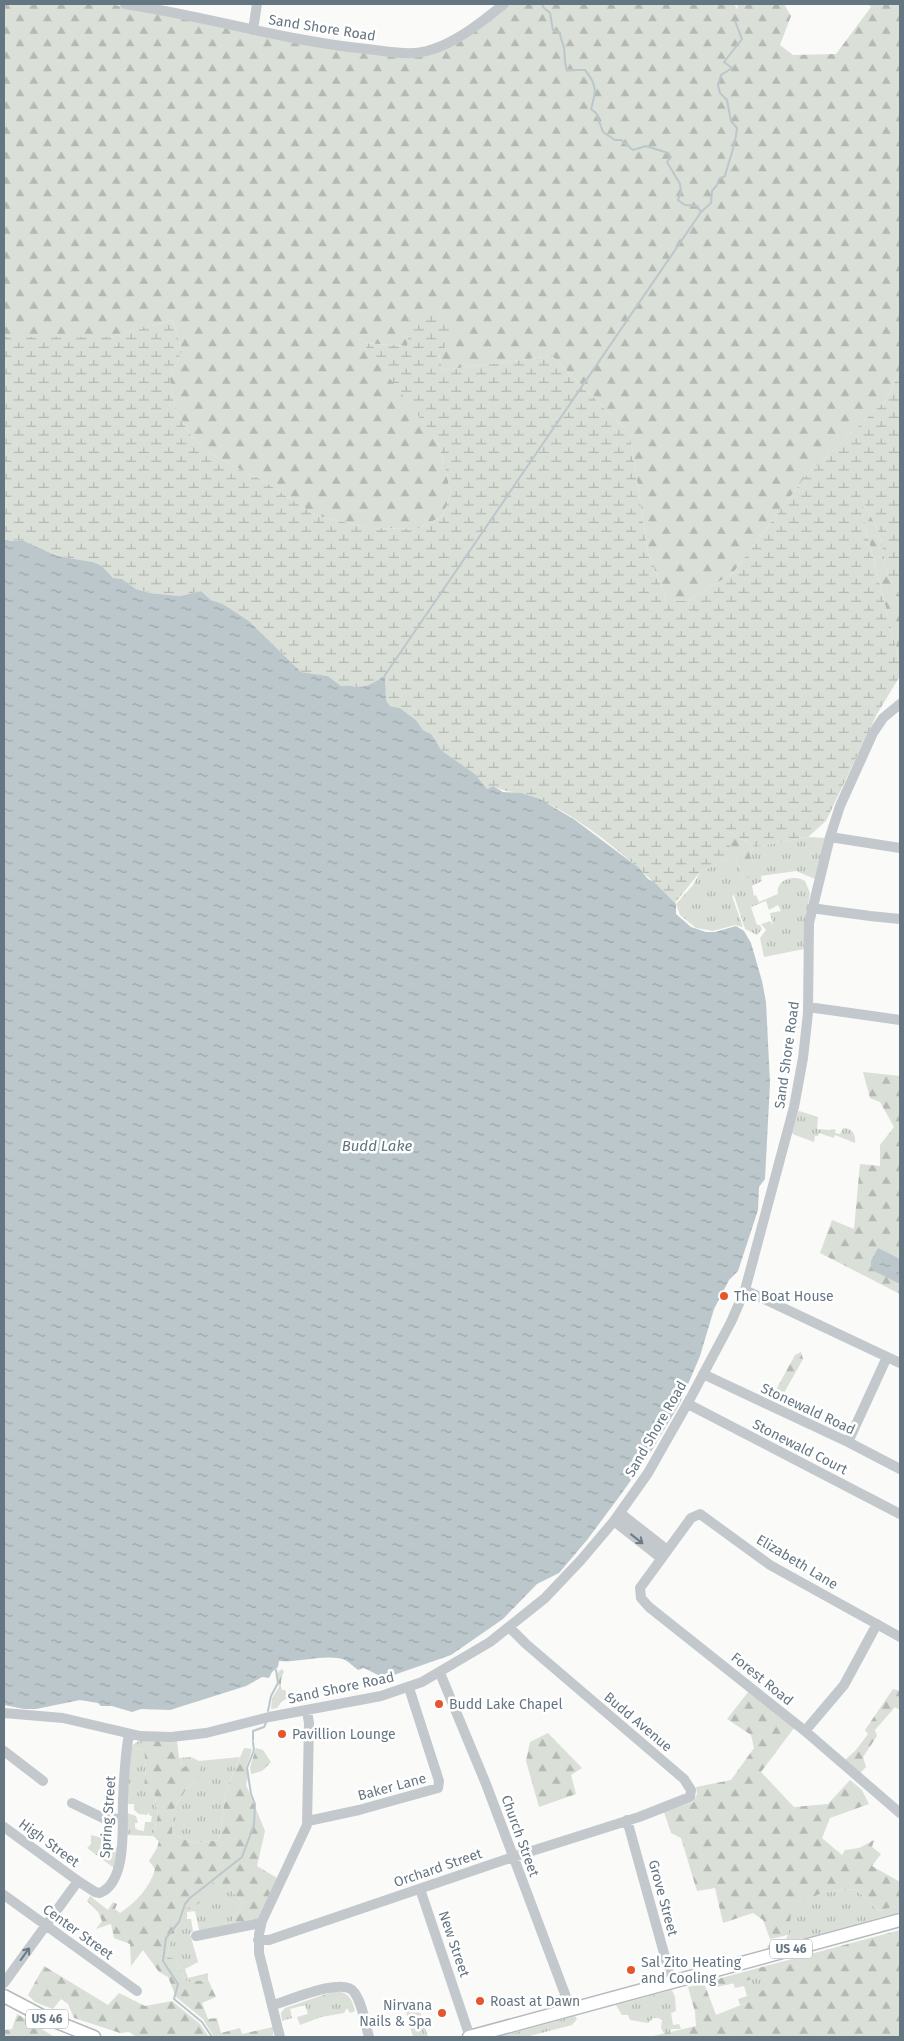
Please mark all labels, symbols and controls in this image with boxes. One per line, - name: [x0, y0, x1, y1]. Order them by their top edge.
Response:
- street label: Sand Shore Road: [267, 11, 377, 45]
- street label: Sand Shore Road: [771, 1000, 803, 1110]
- water label: Budd Lake: [342, 1137, 413, 1155]
- place label: The Boat House: [734, 1288, 834, 1305]
- marker: The Boat House: [718, 1290, 730, 1302]
- street label: Sand Shore Road: [622, 1378, 690, 1480]
- street label: Stonewald Road: [758, 1380, 858, 1438]
- street label: Stonewald Court: [750, 1416, 851, 1479]
- street label: Elizabeth Lane: [753, 1531, 841, 1593]
- one-way arrow: [630, 1534, 643, 1545]
- street label: Forest Road: [728, 1649, 796, 1709]
- street label: Sand Shore Road: [286, 1668, 396, 1708]
- street label: Budd Avenue: [601, 1689, 675, 1755]
- place label: Budd Lake Chapel: [449, 1696, 563, 1713]
- marker: Budd Lake Chapel: [433, 1698, 445, 1710]
- place label: Pavillion Lounge: [292, 1726, 396, 1743]
- marker: Pavillion Lounge: [276, 1728, 288, 1740]
- street label: Baker Lane: [356, 1770, 428, 1804]
- street label: Spring Street: [97, 1774, 119, 1859]
- street label: Church Street: [497, 1793, 543, 1880]
- street label: High Street: [15, 1815, 83, 1871]
- street label: Orchard Street: [392, 1845, 485, 1891]
- street label: Grove Street: [645, 1858, 682, 1939]
- street label: Center Street: [39, 1901, 117, 1964]
- street label: New Street: [435, 1909, 474, 1980]
- road number: US 46: [770, 1940, 812, 1958]
- one-way arrow: [20, 1947, 30, 1961]
- place label: Sal Zito Heating and Cooling: [641, 1954, 742, 1987]
- marker: Sal Zito Heating and Cooling: [625, 1964, 637, 1976]
- place label: Roast at Dawn: [490, 1993, 580, 2010]
- marker: Roast at Dawn: [474, 1995, 486, 2007]
- place label: Nirvana Nails & Spa: [359, 1997, 432, 2030]
- marker: Nirvana Nails & Spa: [436, 2007, 448, 2019]
- road number: US 46: [26, 2010, 68, 2028]

